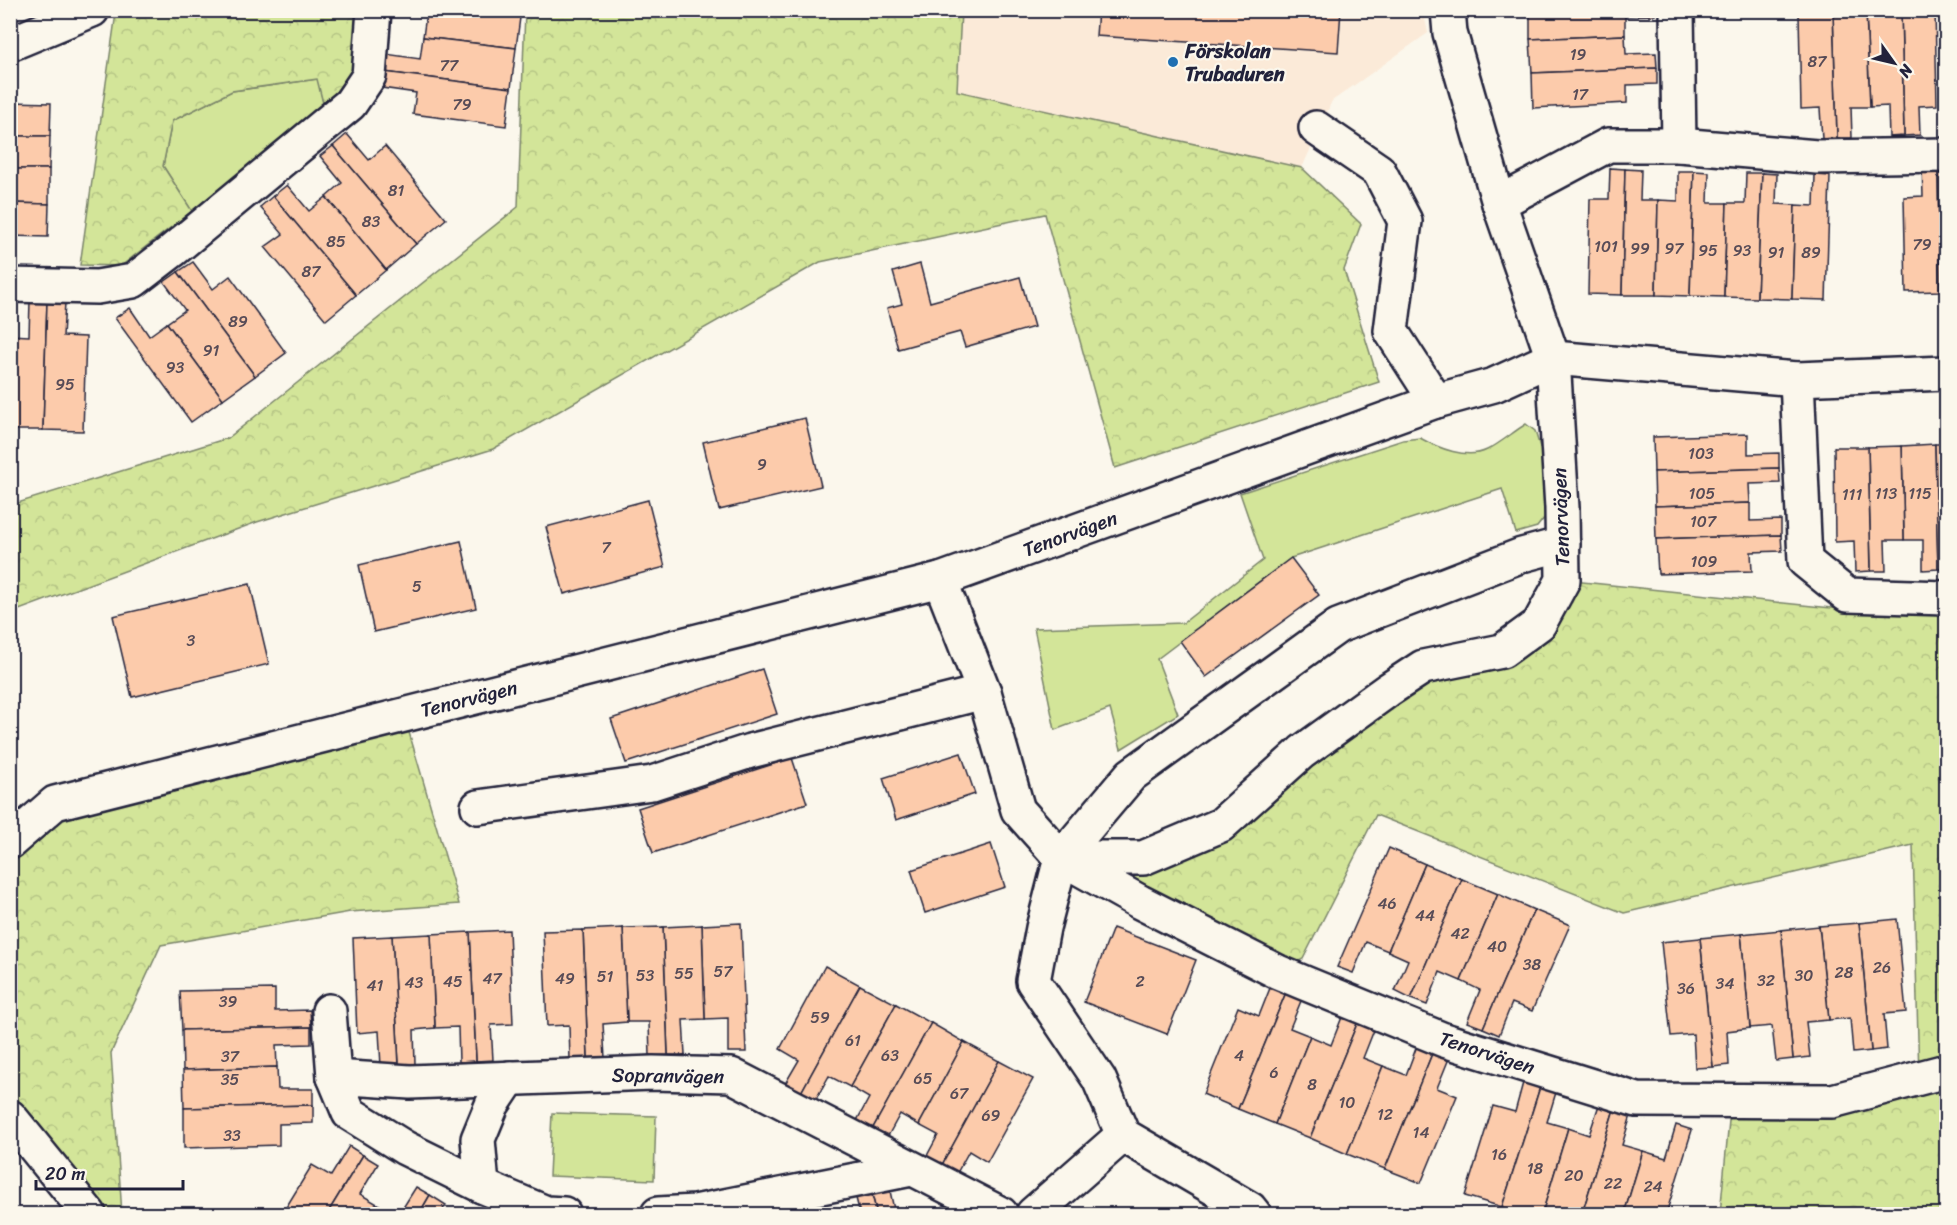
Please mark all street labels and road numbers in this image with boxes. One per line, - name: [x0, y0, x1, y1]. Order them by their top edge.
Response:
- street label: Tenorvägen: [1542, 467, 1580, 567]
- street label: Tenorvägen: [1018, 501, 1123, 567]
- street label: Tenorvägen: [417, 670, 521, 728]
- street label: Tenorvägen: [1435, 1021, 1539, 1085]
- street label: Sopranvägen: [612, 1058, 725, 1094]

